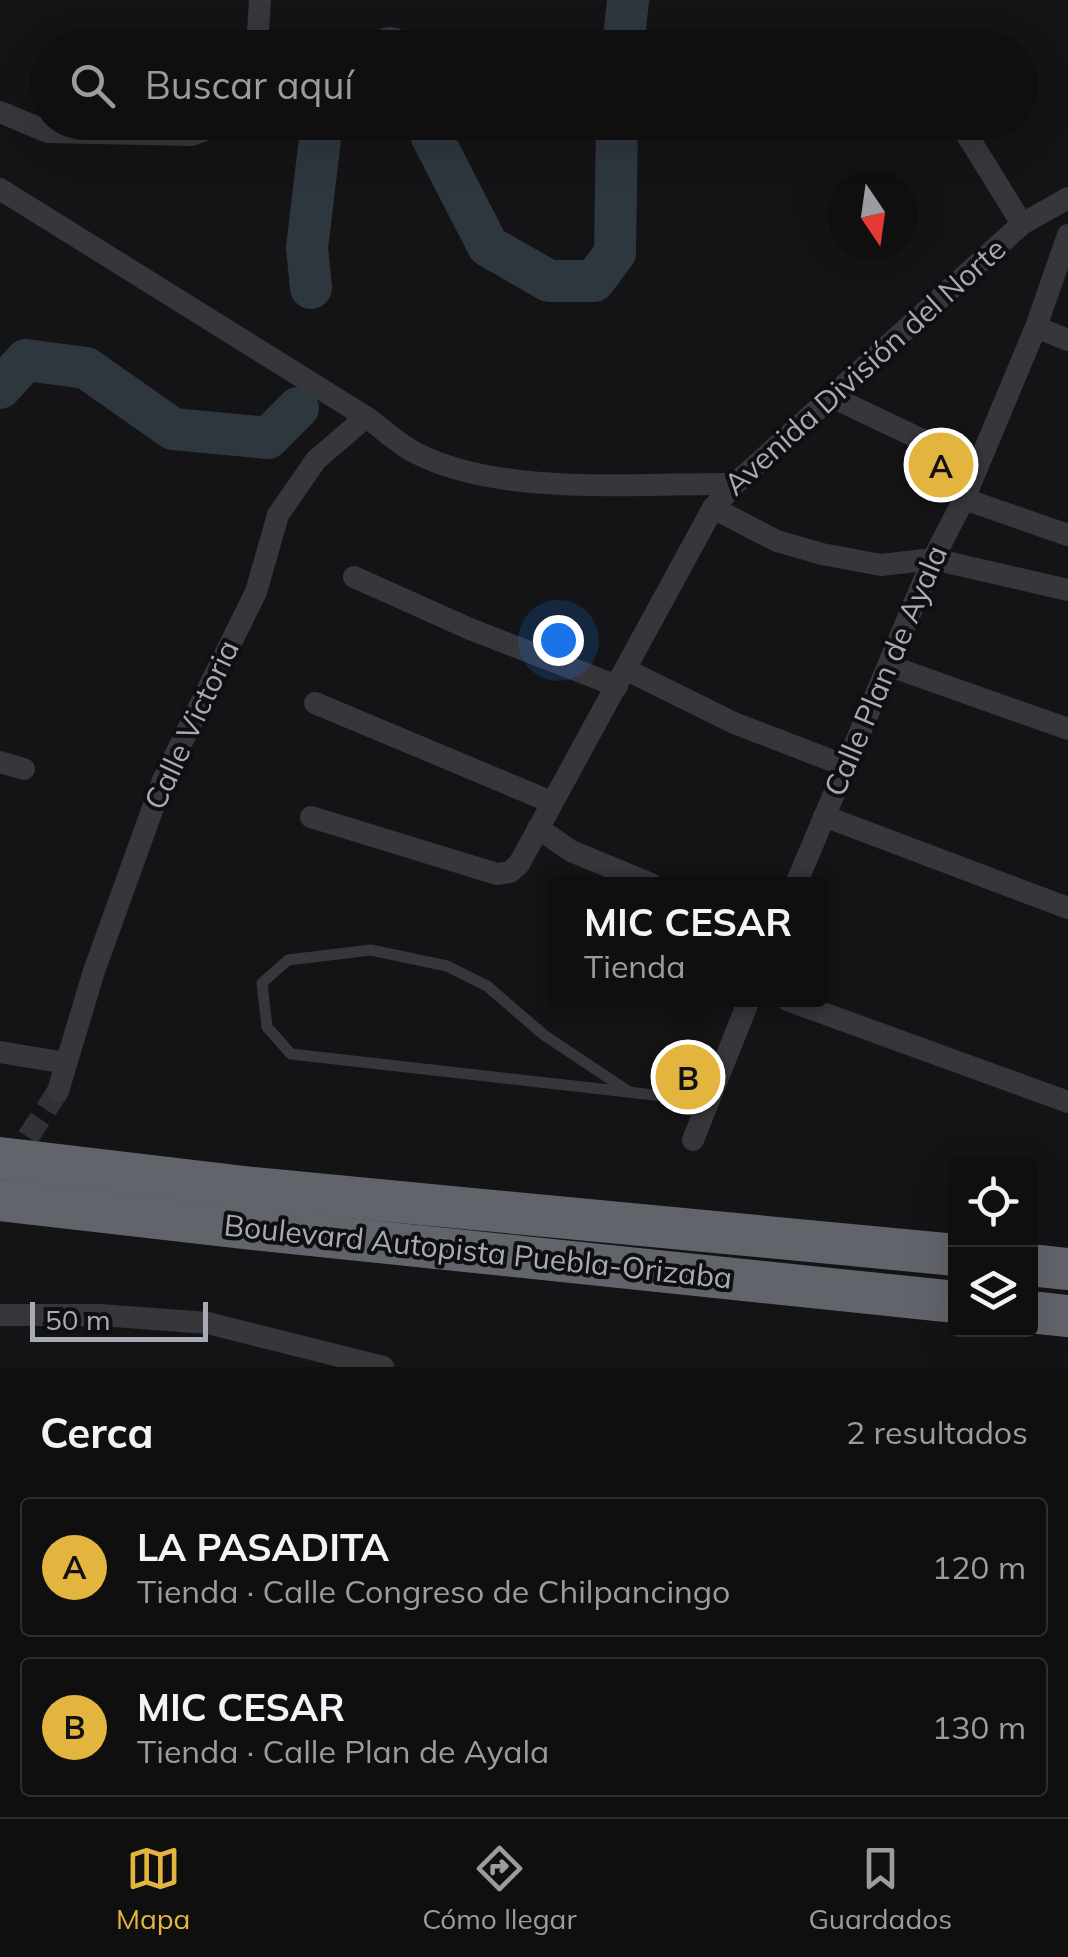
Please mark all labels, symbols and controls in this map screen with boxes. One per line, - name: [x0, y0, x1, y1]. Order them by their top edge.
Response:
- search box: [30, 30, 1038, 140]
- icon: search: [65, 58, 120, 113]
- text: Buscar aquí: [145, 61, 353, 109]
- north arrow: [828, 170, 918, 260]
- street label: Avenida División del Norte: [717, 231, 1013, 503]
- pin: A: [908, 428, 974, 502]
- street label: Calle Plan de Ayala: [815, 540, 955, 802]
- your location: [533, 615, 584, 666]
- street label: Calle Victoria: [135, 634, 247, 815]
- popup: [548, 877, 828, 1007]
- text: MIC CESAR: [584, 898, 792, 946]
- text: Tienda: [584, 946, 685, 986]
- pin: B: [656, 1040, 720, 1114]
- map controls: [948, 1157, 1038, 1337]
- button: locate: [948, 1157, 1038, 1247]
- street label: Boulevard Autopista Puebla-Orizaba: [222, 1205, 734, 1297]
- button: layers: [948, 1247, 1038, 1337]
- scale bar: [30, 1297, 208, 1342]
- text: 50 m: [45, 1302, 111, 1337]
- text: Cerca: [40, 1406, 154, 1459]
- text: 2 resultados: [846, 1412, 1028, 1452]
- text: LA PASADITA: [137, 1523, 389, 1571]
- text: A: [62, 1547, 87, 1587]
- text: 120 m: [932, 1547, 1026, 1587]
- text: Tienda · Calle Congreso de Chilpancingo: [137, 1571, 730, 1611]
- text: MIC CESAR: [137, 1683, 345, 1731]
- text: B: [63, 1707, 86, 1747]
- text: 130 m: [932, 1707, 1026, 1747]
- text: Tienda · Calle Plan de Ayala: [137, 1731, 549, 1771]
- tab: Mapa: [116, 1841, 190, 1936]
- tab: Cómo llegar: [422, 1841, 577, 1936]
- tab: Guardados: [808, 1841, 952, 1936]

